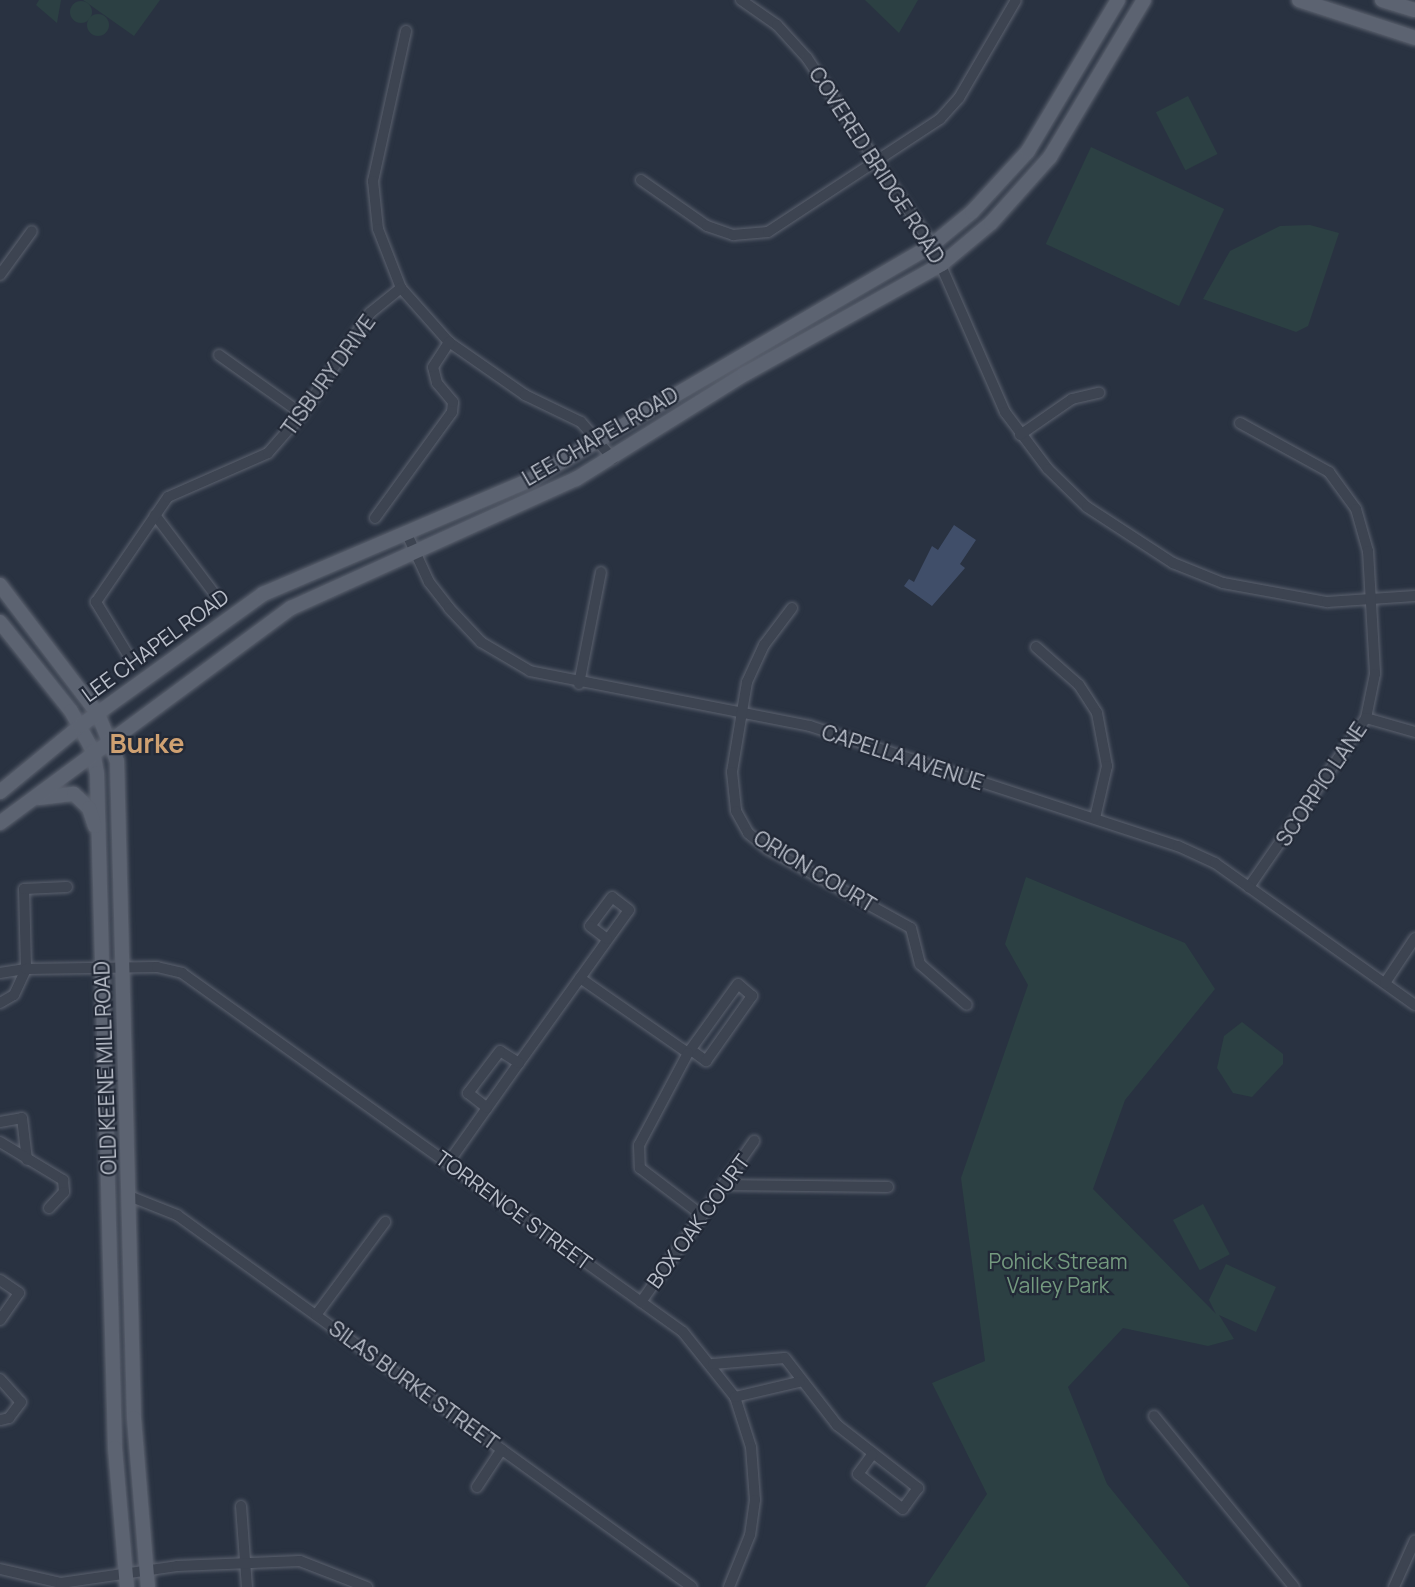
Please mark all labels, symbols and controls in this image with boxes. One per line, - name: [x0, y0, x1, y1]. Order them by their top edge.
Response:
- street label: COVERED BRIDGE ROAD: [804, 62, 950, 268]
- street label: TISBURY DRIVE: [276, 309, 380, 441]
- street label: LEE CHAPEL ROAD: [517, 381, 683, 491]
- street label: LEE CHAPEL ROAD: [76, 583, 234, 707]
- street label: SCORPIO LANE: [1270, 717, 1372, 851]
- street label: CAPELLA AVENUE: [819, 719, 987, 795]
- district label: Burke: [109, 727, 185, 759]
- street label: ORION COURT: [749, 825, 881, 917]
- street label: OLD KEENE MILL ROAD: [89, 960, 121, 1176]
- street label: TORRENCE STREET: [431, 1145, 597, 1275]
- street label: BOX OAK COURT: [641, 1149, 755, 1293]
- park label: Pohick Stream Valley Park: [989, 1248, 1127, 1298]
- street label: SILAS BURKE STREET: [324, 1315, 504, 1455]

